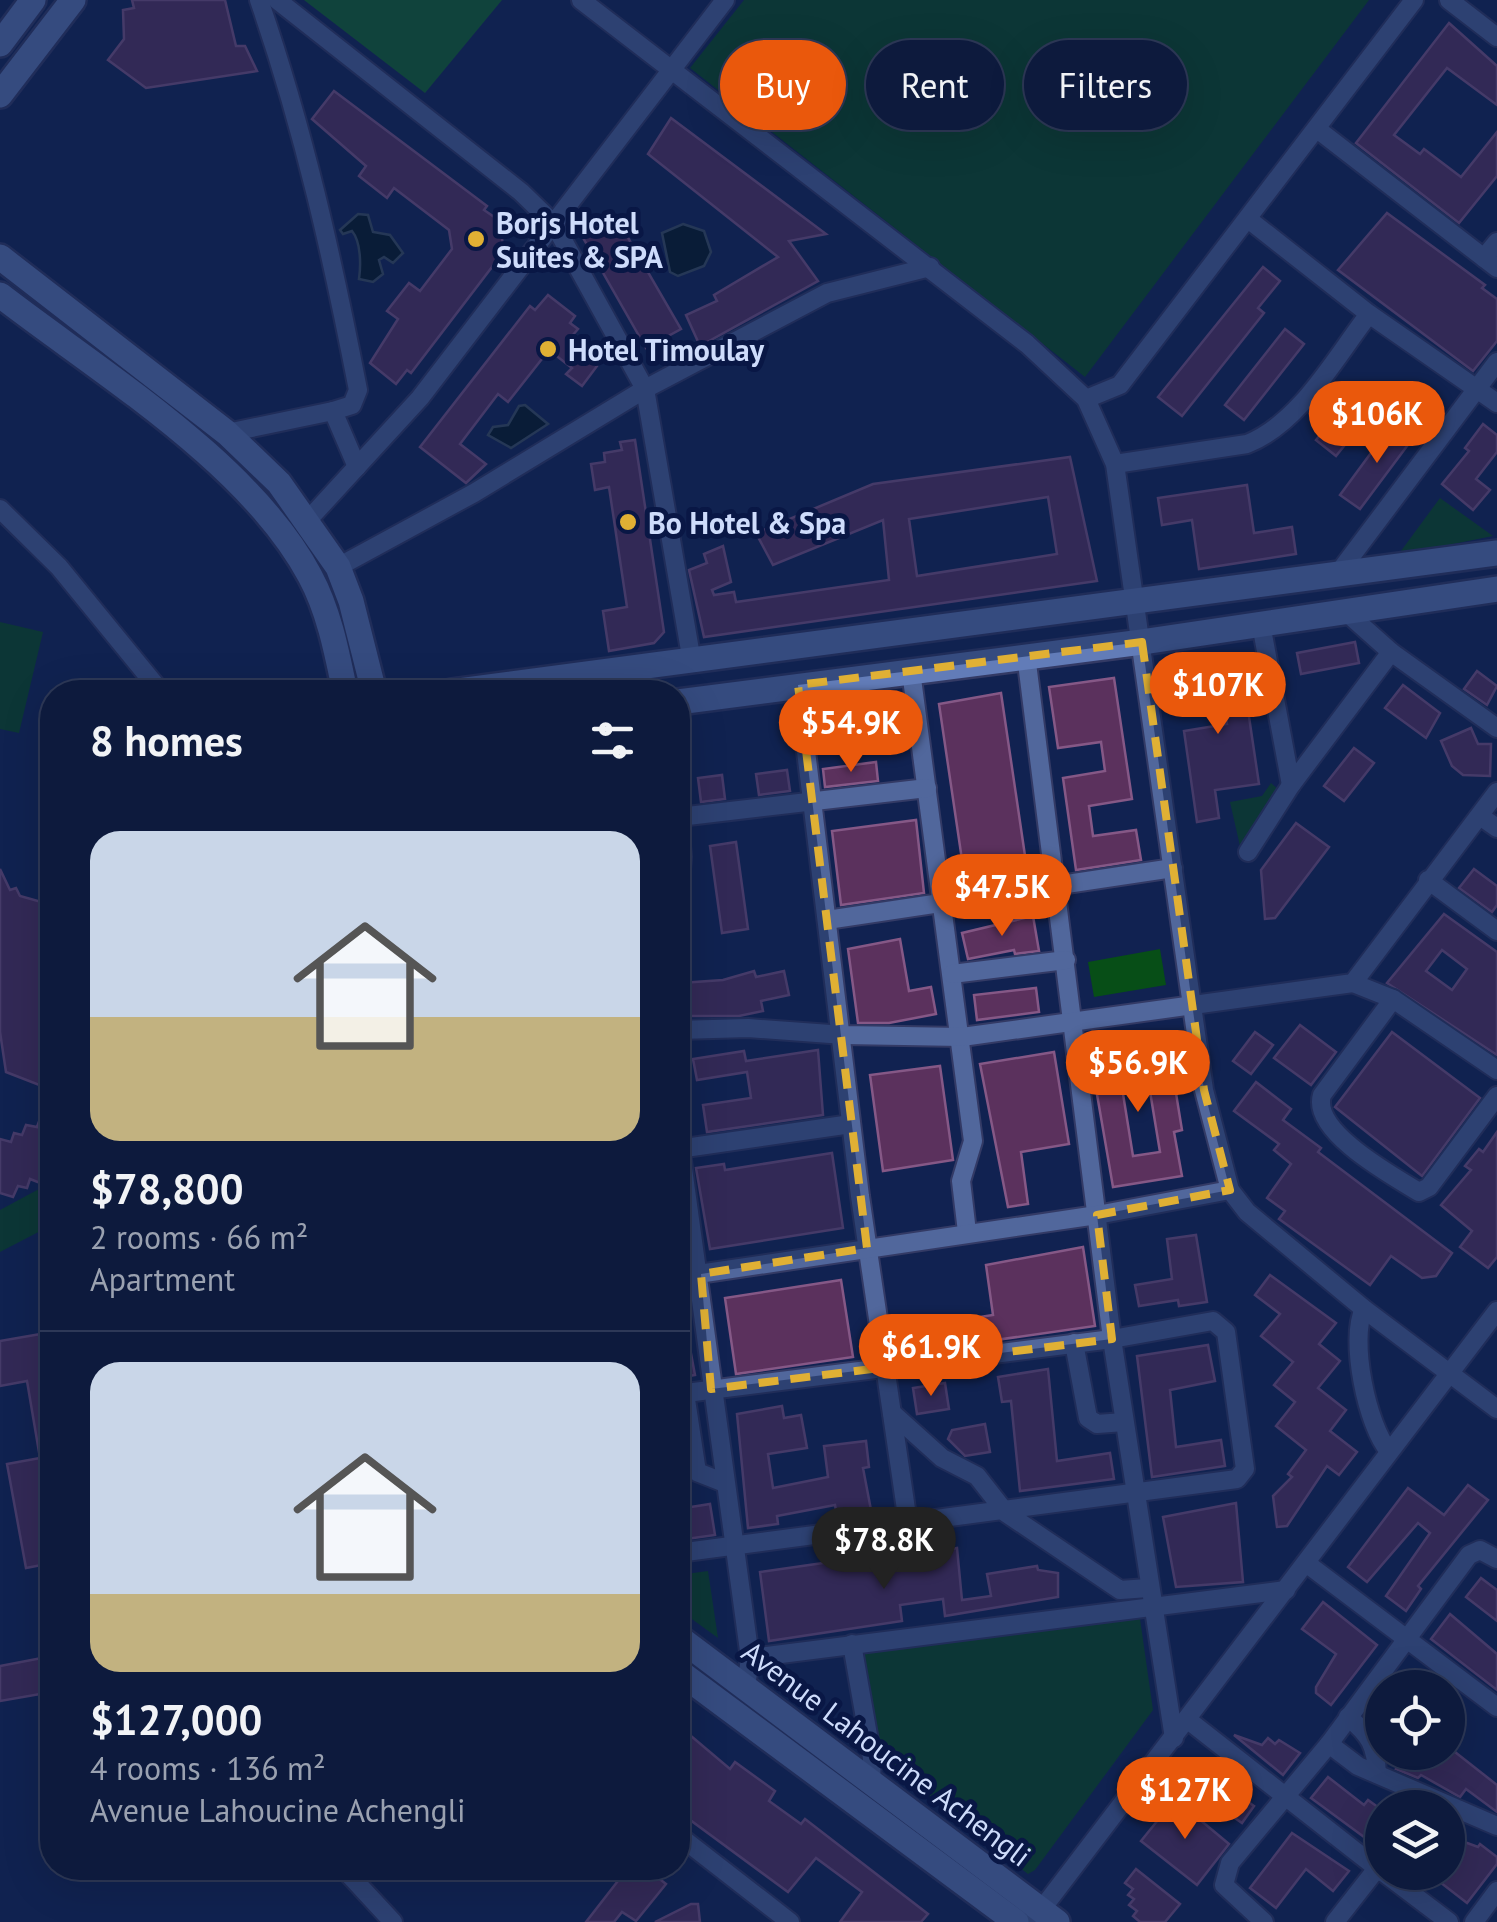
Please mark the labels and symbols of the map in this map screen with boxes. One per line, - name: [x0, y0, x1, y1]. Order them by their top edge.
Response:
- place label: Borjs Hotel Suites & SPA: [496, 203, 664, 276]
- marker: Borjs Hotel Suites & SPA: [465, 228, 487, 250]
- place label: Hotel Timoulay: [568, 330, 765, 369]
- marker: Hotel Timoulay: [537, 338, 559, 360]
- pin: $106K: [1307, 381, 1447, 466]
- place label: Bo Hotel & Spa: [648, 503, 846, 542]
- marker: Bo Hotel & Spa: [617, 511, 639, 533]
- pin: $107K: [1148, 652, 1288, 737]
- pin: $54.9K: [770, 690, 932, 775]
- pin: $47.5K: [921, 854, 1083, 939]
- pin: $56.9K: [1057, 1030, 1219, 1115]
- pin: $61.9K: [850, 1314, 1012, 1399]
- pin: $78.8K: [803, 1507, 965, 1592]
- street label: Avenue Lahoucine Achengli: [735, 1631, 1039, 1875]
- pin: $127K: [1115, 1757, 1255, 1842]

